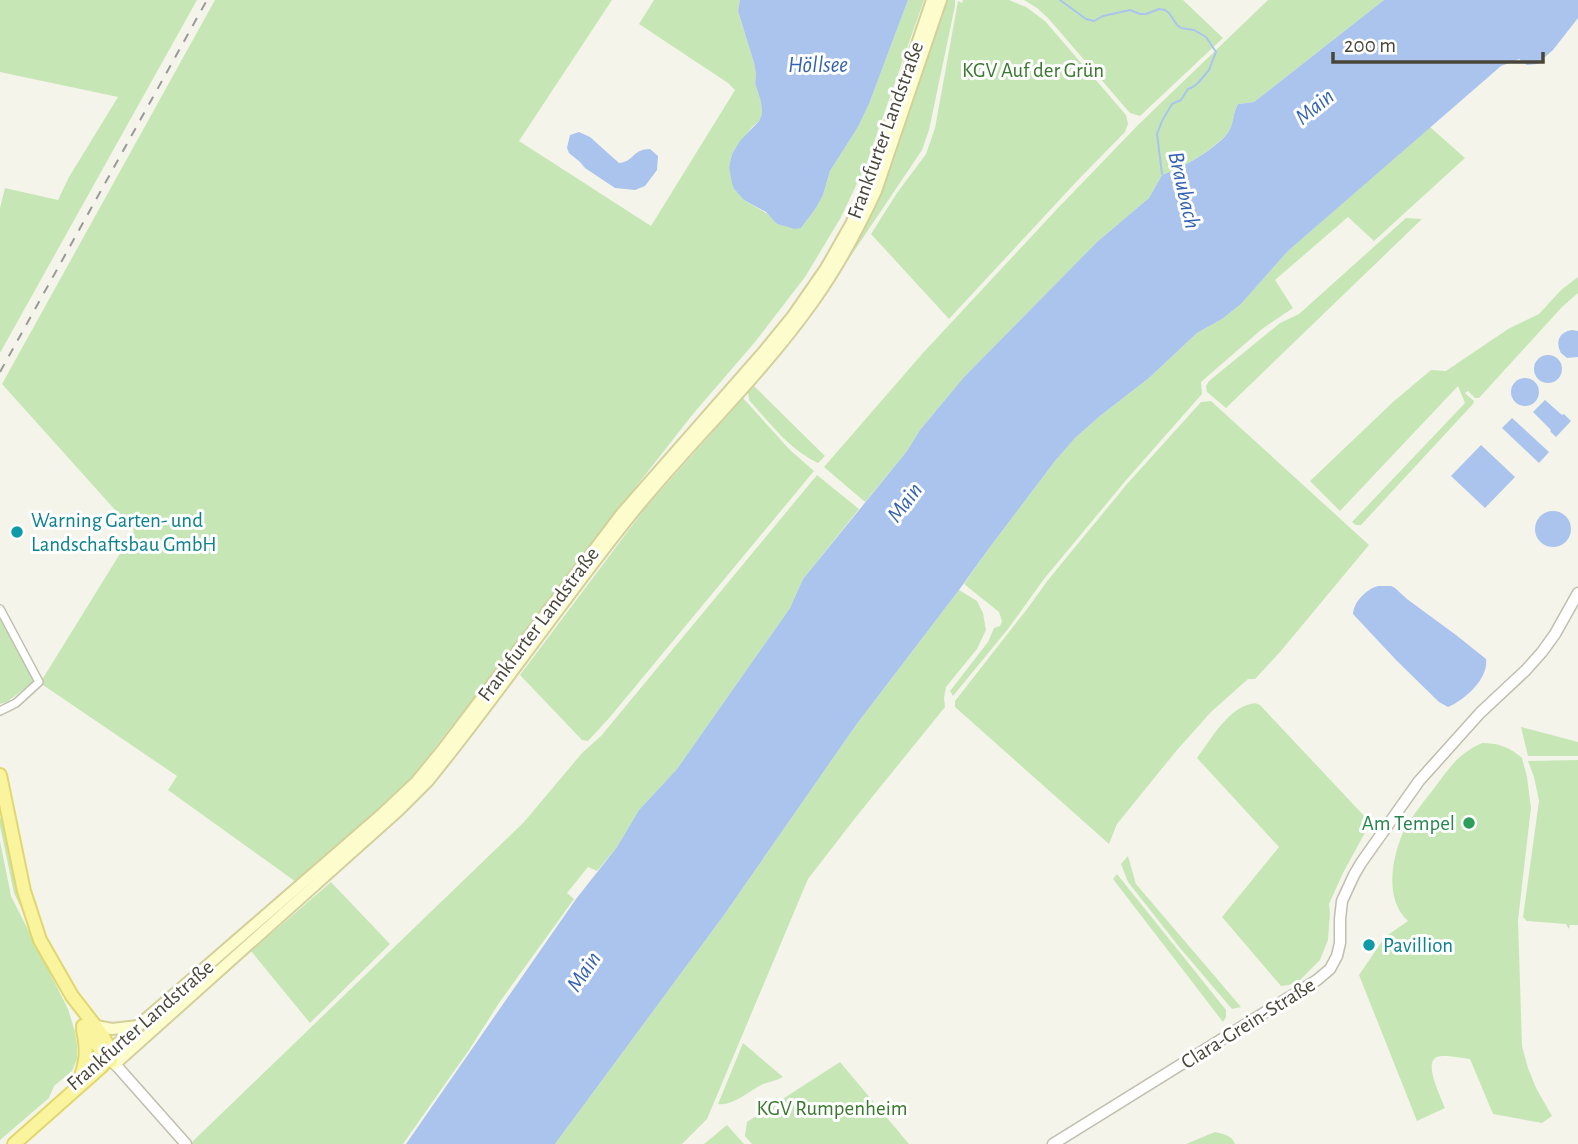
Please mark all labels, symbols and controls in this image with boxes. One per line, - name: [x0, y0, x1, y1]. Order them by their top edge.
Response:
- scale bar: [1333, 21, 1543, 65]
- text: 200 m: [1344, 35, 1396, 56]
- street label: Frankfurter Landstraße: [844, 39, 927, 222]
- water label: Höllsee: [788, 54, 848, 77]
- park label: KGV Auf der Grün: [962, 60, 1104, 81]
- water label: Main: [1291, 85, 1339, 130]
- water label: Braubach: [1163, 149, 1204, 231]
- water label: Main: [883, 479, 927, 527]
- place label: Warning Garten- und Landschaftsbau GmbH: [31, 510, 217, 555]
- marker: Warning Garten- und Landschaftsbau GmbH: [9, 524, 25, 540]
- street label: Frankfurter Landstraße: [474, 543, 603, 705]
- place label: Am Tempel: [1362, 813, 1455, 834]
- marker: Am Tempel: [1461, 815, 1477, 831]
- place label: Pavillion: [1383, 935, 1453, 956]
- marker: Pavillion: [1361, 937, 1377, 953]
- water label: Main: [563, 948, 606, 996]
- street label: Frankfurter Landstraße: [63, 956, 218, 1095]
- street label: Clara-Grein-Straße: [1178, 974, 1319, 1073]
- park label: KGV Rumpenheim: [756, 1098, 908, 1119]

